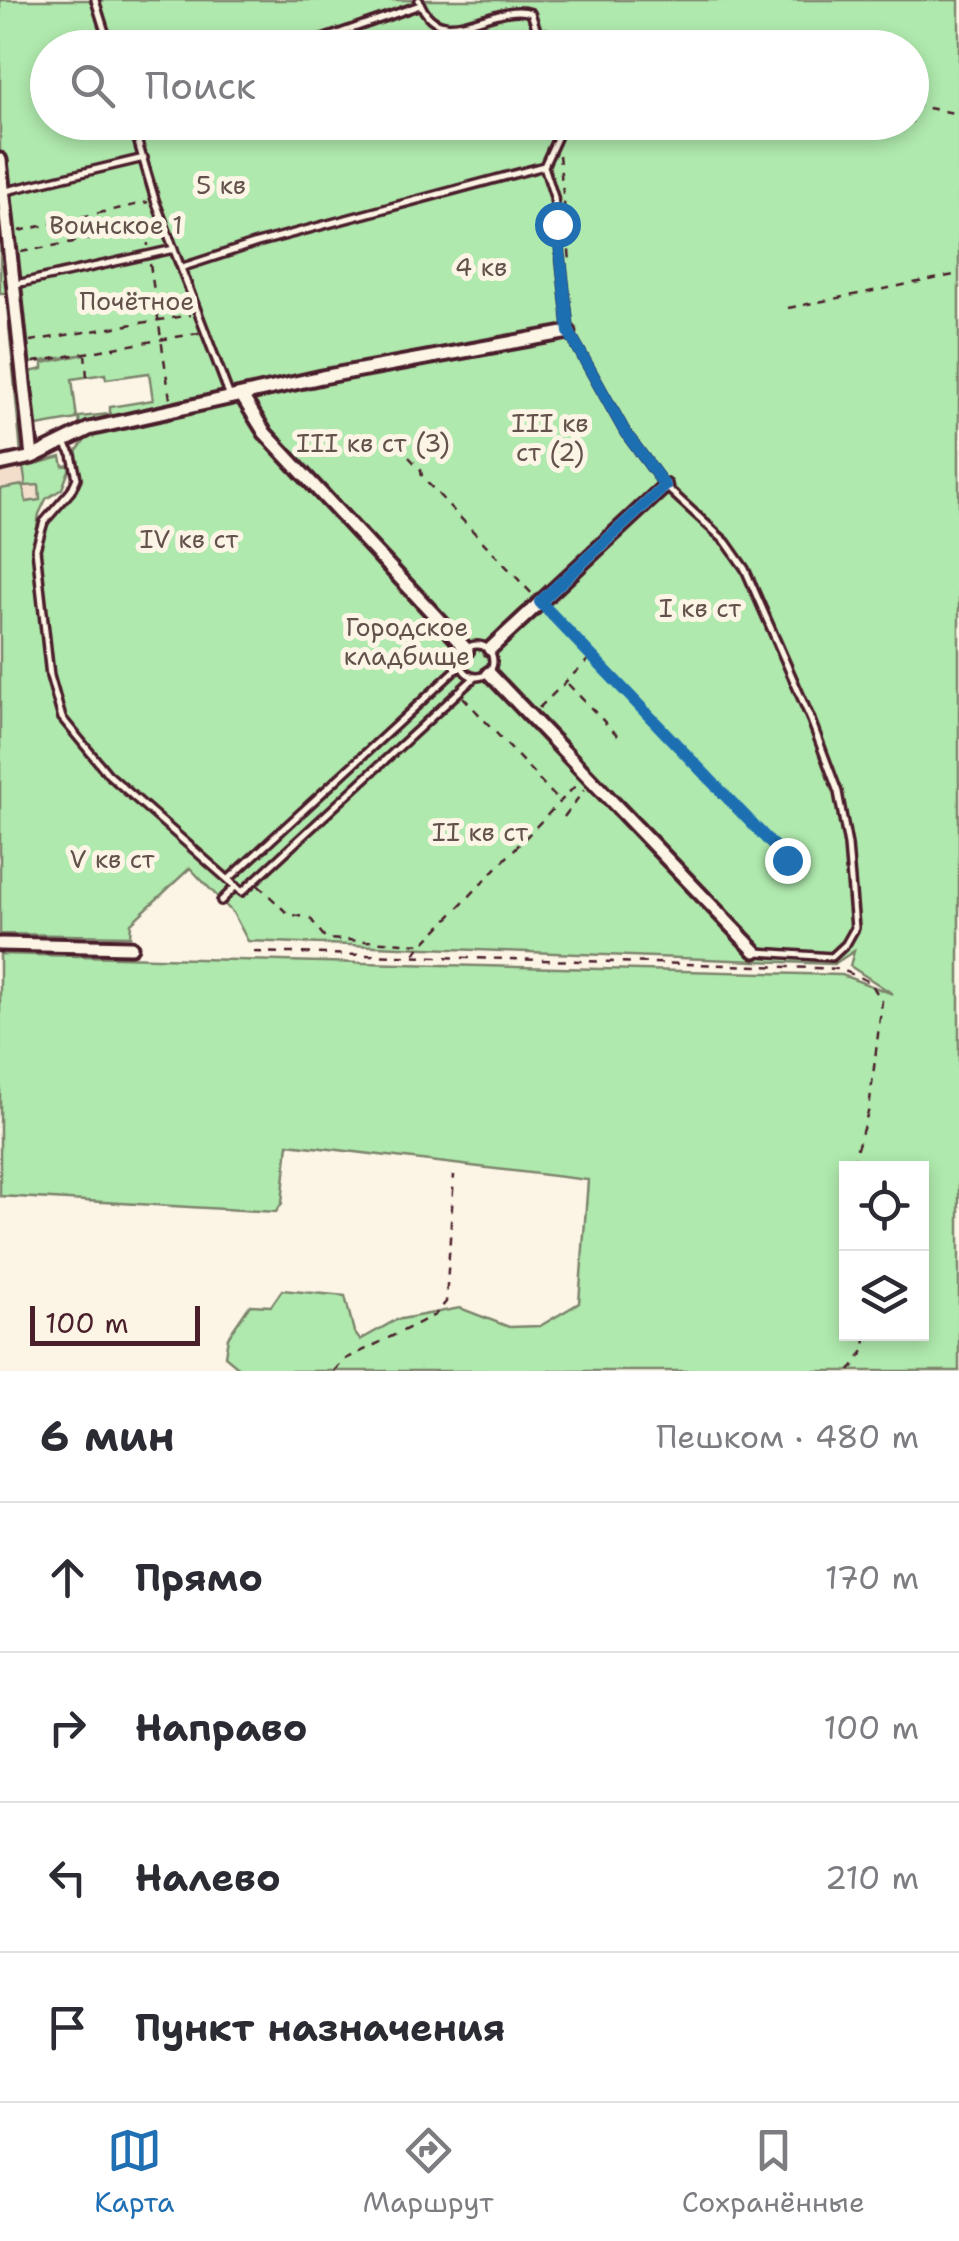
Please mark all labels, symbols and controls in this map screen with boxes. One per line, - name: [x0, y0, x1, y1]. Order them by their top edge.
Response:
- search box: [30, 30, 929, 140]
- icon: search: [65, 58, 120, 113]
- text: Поиск: [145, 60, 256, 111]
- park label: 5 кв: [196, 168, 246, 202]
- route start: [535, 202, 581, 248]
- park label: Воинское 1: [49, 208, 183, 242]
- park label: 4 кв: [455, 250, 507, 284]
- park label: Почётное: [80, 284, 194, 318]
- park label: III кв ст (2): [512, 406, 588, 469]
- park label: III кв ст (3): [296, 426, 450, 460]
- park label: IV кв ст: [140, 522, 238, 556]
- park label: I кв ст: [659, 591, 741, 625]
- park label: Городское кладбище: [344, 610, 470, 673]
- park label: II кв ст: [432, 815, 528, 849]
- route end: [765, 838, 811, 884]
- park label: V кв ст: [70, 842, 155, 876]
- map controls: [839, 1161, 929, 1341]
- button: locate: [839, 1161, 929, 1251]
- button: layers: [839, 1251, 929, 1341]
- scale bar: [30, 1301, 200, 1346]
- text: 100 m: [45, 1304, 129, 1342]
- text: 6 мин: [40, 1408, 175, 1464]
- text: Пешком · 480 m: [656, 1415, 919, 1458]
- icon: ahead: [40, 1550, 95, 1605]
- text: Прямо: [135, 1552, 263, 1603]
- text: 170 m: [825, 1556, 919, 1599]
- icon: right: [40, 1700, 95, 1755]
- text: Направо: [135, 1702, 308, 1753]
- text: 100 m: [823, 1706, 919, 1749]
- icon: left: [40, 1850, 95, 1905]
- text: Налево: [135, 1852, 281, 1903]
- text: 210 m: [825, 1856, 919, 1899]
- icon: arrive: [40, 2000, 95, 2055]
- text: Пункт назначения: [135, 2002, 505, 2053]
- tab: Карта: [94, 2123, 174, 2221]
- tab: Маршрут: [363, 2123, 493, 2221]
- tab: Сохранённые: [682, 2123, 865, 2221]

